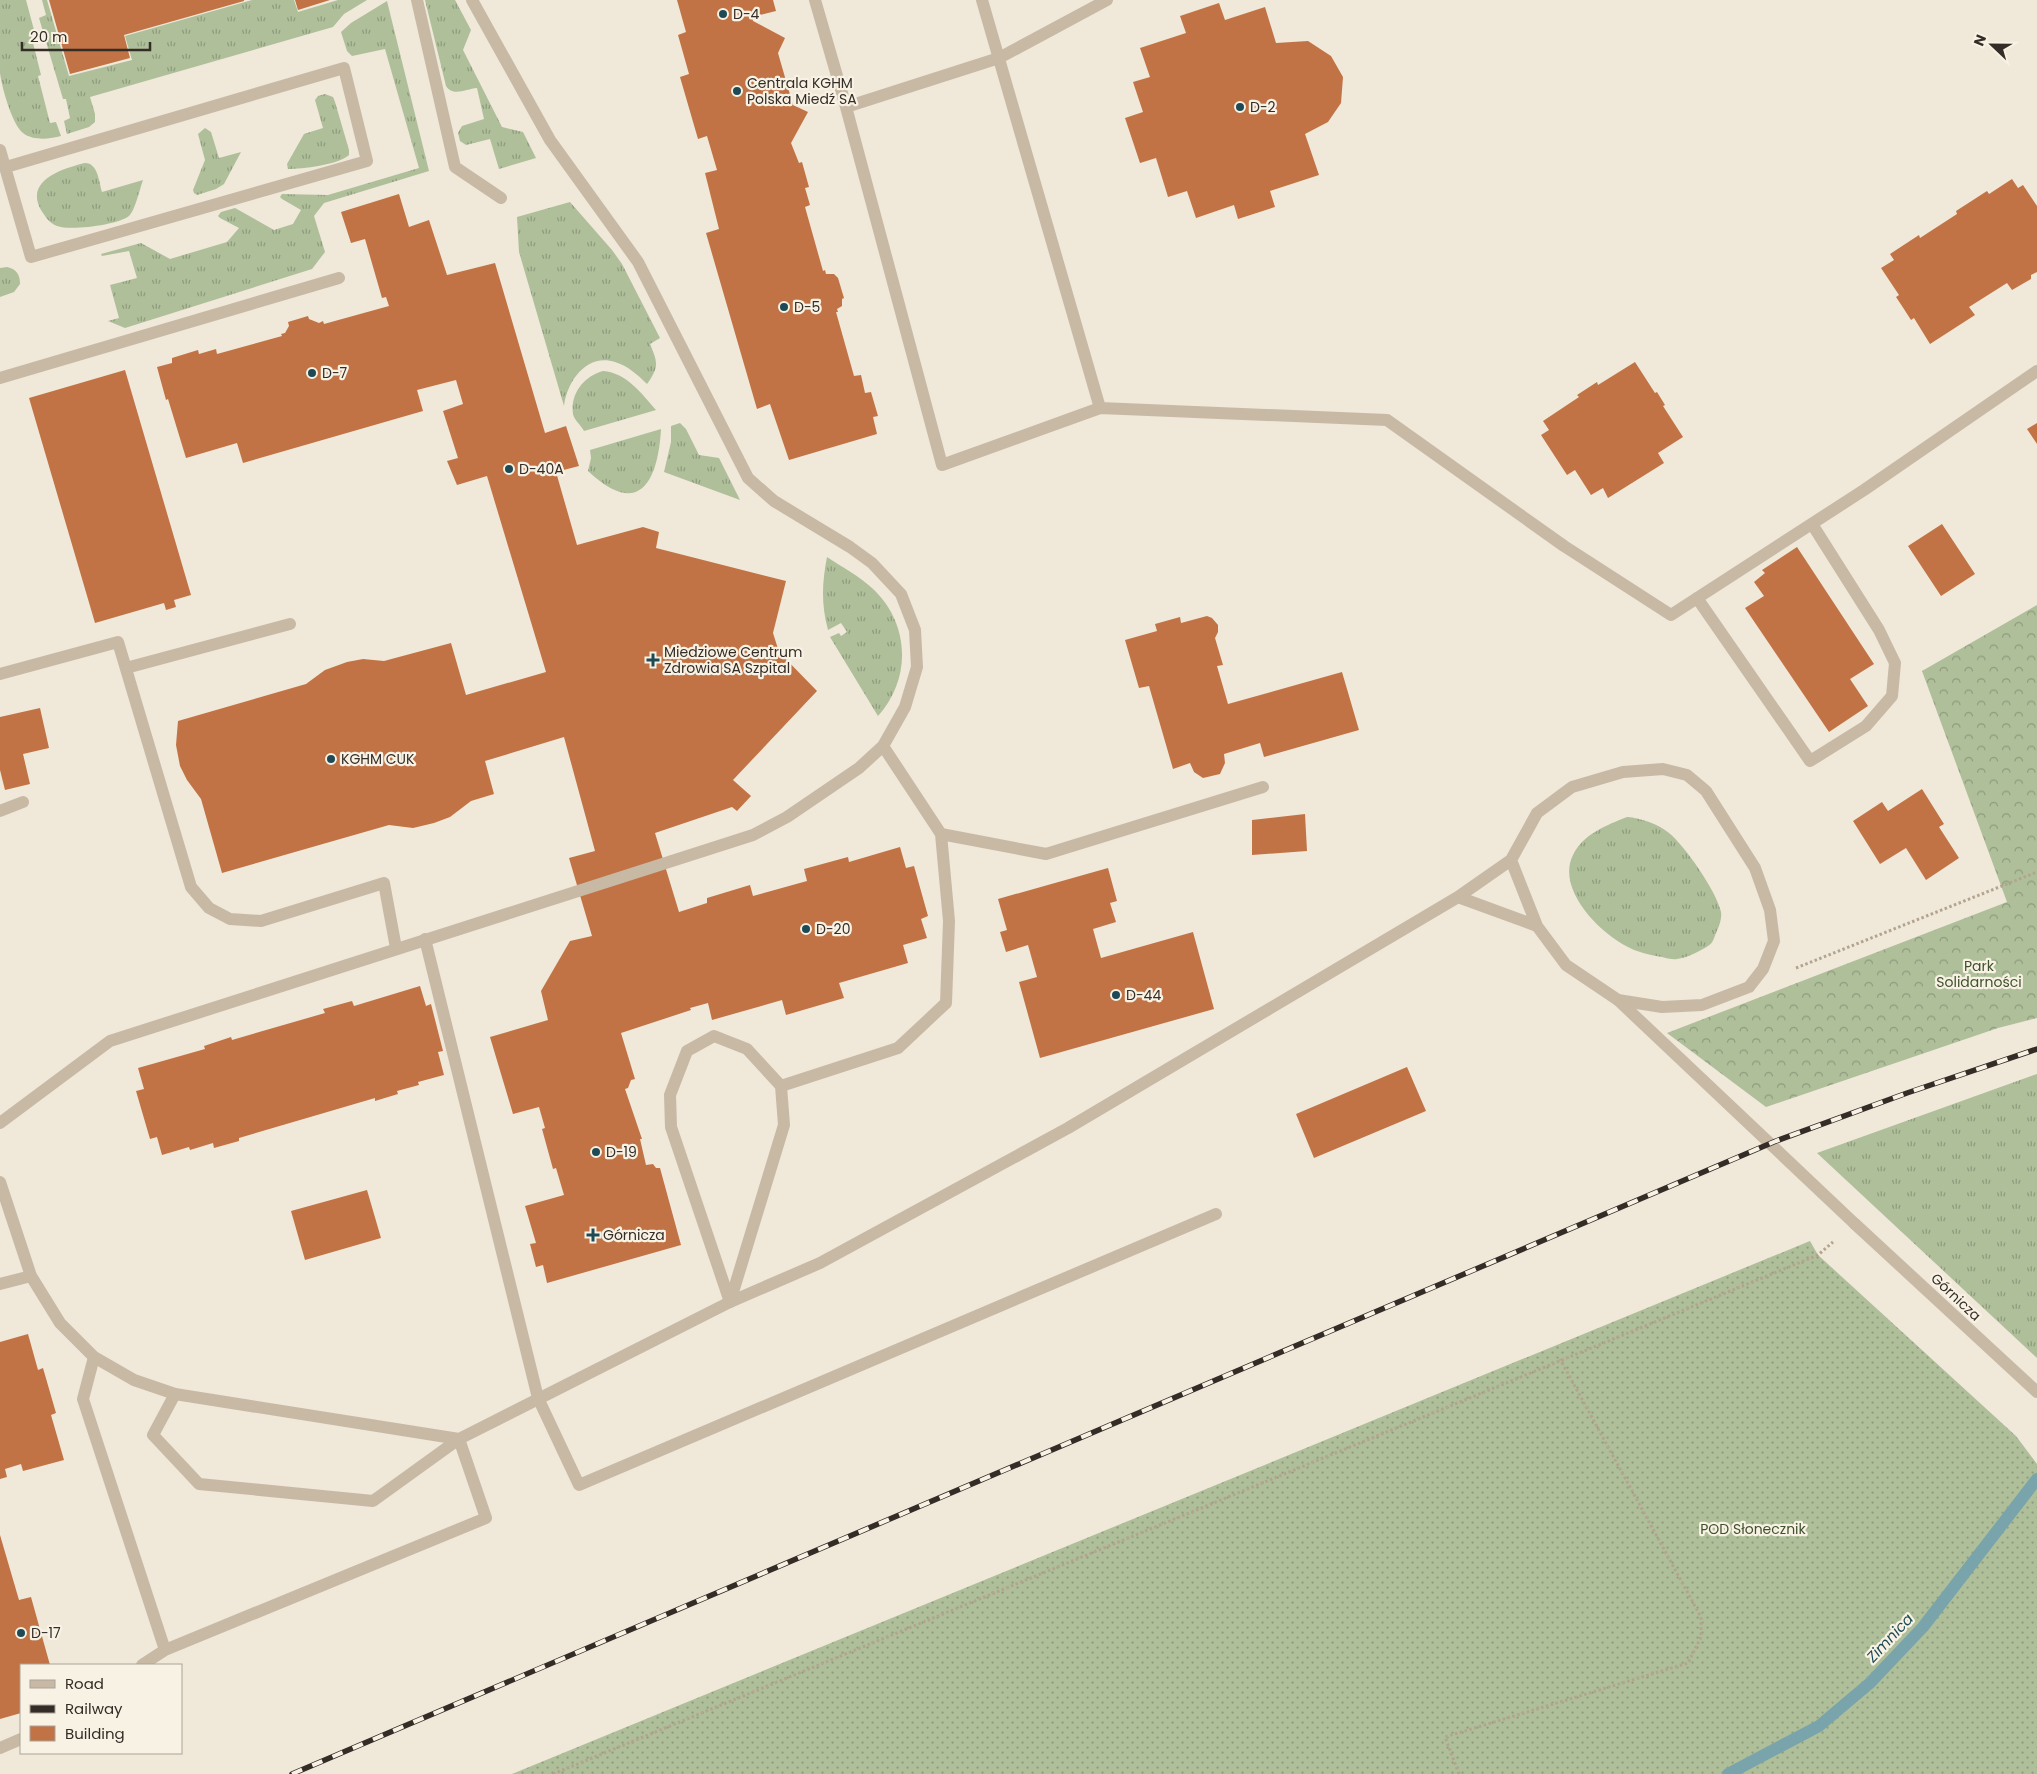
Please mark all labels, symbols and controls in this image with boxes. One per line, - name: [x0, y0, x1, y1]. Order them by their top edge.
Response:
- place label: D-4: [733, 4, 760, 24]
- marker: D-4: [717, 8, 729, 20]
- scale bar: [22, 20, 150, 52]
- north arrow: [1967, 20, 2017, 70]
- text: 20 m: [30, 26, 68, 47]
- text: N: [1969, 32, 1991, 49]
- place label: Centrala KGHM Polska Miedź SA: [747, 73, 857, 109]
- marker: Centrala KGHM Polska Miedź SA: [731, 85, 743, 97]
- place label: D-2: [1250, 97, 1276, 117]
- marker: D-2: [1234, 101, 1246, 113]
- place label: D-5: [794, 297, 820, 317]
- marker: D-5: [778, 301, 790, 313]
- place label: D-7: [322, 363, 348, 383]
- marker: D-7: [306, 367, 318, 379]
- place label: D-40A: [519, 459, 564, 479]
- marker: D-40A: [503, 463, 515, 475]
- place label: Miedziowe Centrum Zdrowia SA Szpital: [664, 642, 802, 678]
- marker: Miedziowe Centrum Zdrowia SA Szpital: [646, 653, 660, 667]
- place label: KGHM CUK: [341, 749, 415, 769]
- marker: KGHM CUK: [325, 753, 337, 765]
- place label: D-20: [816, 919, 850, 939]
- marker: D-20: [800, 923, 812, 935]
- park label: Park Solidarności: [1936, 956, 2022, 992]
- place label: D-44: [1126, 985, 1161, 1005]
- marker: D-44: [1110, 989, 1122, 1001]
- place label: D-19: [606, 1142, 637, 1162]
- marker: D-19: [590, 1146, 602, 1158]
- place label: Górnicza: [603, 1225, 665, 1245]
- marker: Górnicza: [587, 1229, 599, 1241]
- street label: Górnicza: [1927, 1269, 1985, 1325]
- park label: POD Słonecznik: [1700, 1519, 1807, 1539]
- water label: Zimnica: [1861, 1609, 1918, 1667]
- place label: D-17: [31, 1623, 61, 1643]
- marker: D-17: [15, 1627, 27, 1639]
- legend: [20, 1664, 182, 1754]
- text: Road: [65, 1673, 104, 1694]
- text: Railway: [65, 1698, 123, 1719]
- text: Building: [65, 1723, 125, 1744]

